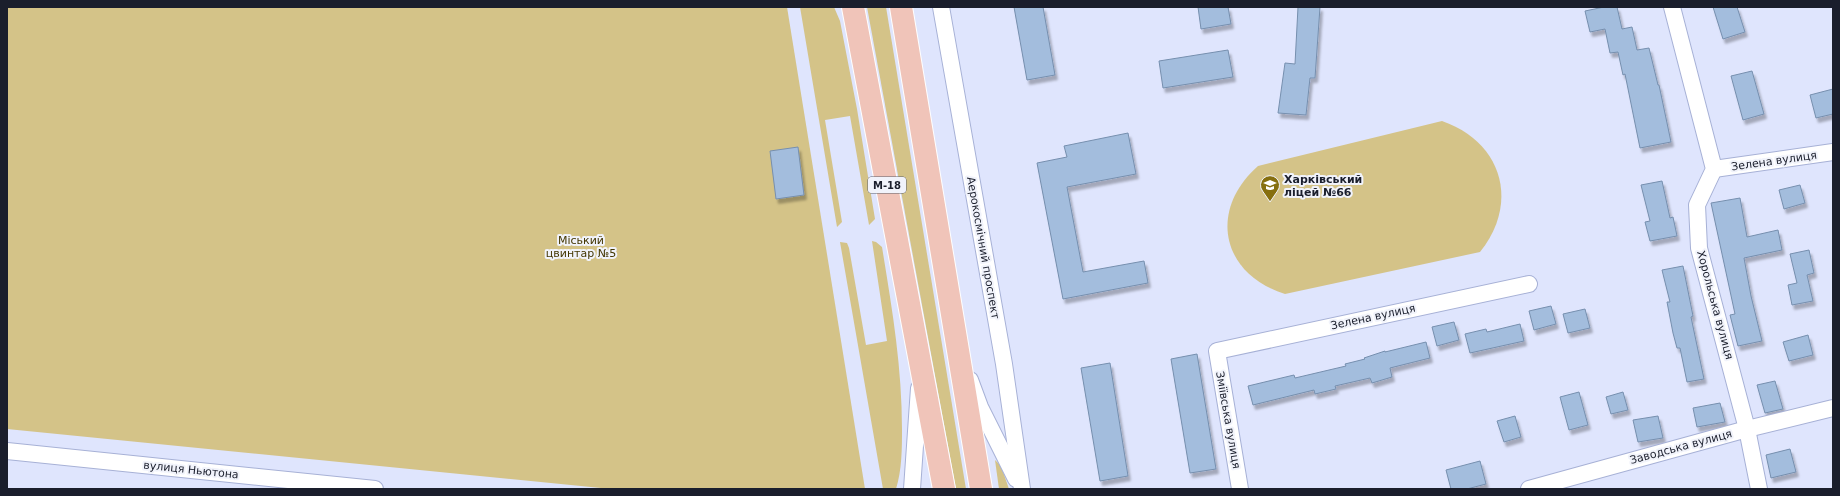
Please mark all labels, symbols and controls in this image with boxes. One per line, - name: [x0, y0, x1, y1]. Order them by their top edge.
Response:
- street label: Зелена вулиця: [1730, 149, 1818, 173]
- place label: Харківський ліцей №66: [1284, 173, 1362, 199]
- school or university icon: Харківський ліцей №66: [1259, 174, 1281, 202]
- street label: Аерокосмічний проспект: [964, 176, 1002, 321]
- road number: М-18: [868, 177, 906, 193]
- park label: Міський цвинтар №5: [546, 234, 616, 260]
- street label: Хорольська вулиця: [1694, 249, 1736, 361]
- street label: Зелена вулиця: [1329, 302, 1417, 332]
- street label: Зміївська вулиця: [1213, 370, 1243, 470]
- street label: Заводська вулиця: [1628, 427, 1734, 467]
- street label: вулиця Ньютона: [143, 459, 239, 481]

